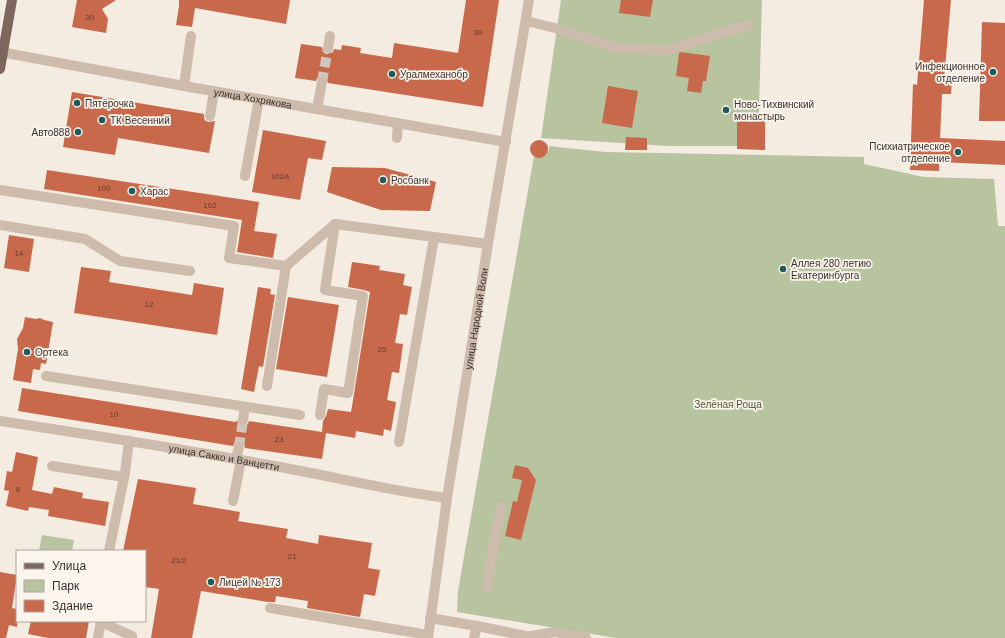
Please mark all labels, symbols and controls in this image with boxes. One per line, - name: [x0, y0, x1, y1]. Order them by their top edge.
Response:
- house number: 30: [86, 13, 95, 22]
- house number: 39: [474, 28, 483, 37]
- place label: Инфекционное отделение: [915, 61, 985, 84]
- marker: Инфекционное отделение: [988, 67, 998, 77]
- marker: Уралмеханобр: [387, 69, 397, 79]
- place label: Уралмеханобр: [400, 69, 468, 80]
- street label: улица Хохрякова: [213, 86, 293, 110]
- marker: Пятёрочка: [72, 98, 82, 108]
- place label: Пятёрочка: [85, 98, 134, 109]
- place label: Ново-Тихвинский монастырь: [734, 99, 814, 122]
- marker: Ново-Тихвинский монастырь: [721, 105, 731, 115]
- marker: ТК Весенний: [97, 115, 107, 125]
- place label: ТК Весенний: [110, 115, 170, 126]
- place label: Авто888: [32, 127, 70, 138]
- marker: Авто888: [73, 127, 83, 137]
- place label: Психиатрическое отделение: [869, 141, 950, 164]
- marker: Психиатрическое отделение: [953, 147, 963, 157]
- house number: 102А: [271, 172, 290, 181]
- marker: Росбанк: [378, 175, 388, 185]
- place label: Росбанк: [391, 175, 429, 186]
- house number: 100: [97, 184, 111, 193]
- marker: Харас: [127, 186, 137, 196]
- place label: Харас: [140, 186, 168, 197]
- house number: 102: [203, 201, 217, 210]
- house number: 14: [15, 249, 24, 258]
- place label: Аллея 280 летию Екатеринбурга: [791, 258, 872, 281]
- marker: Аллея 280 летию Екатеринбурга: [778, 264, 788, 274]
- street label: улица Народной Воли: [462, 267, 490, 370]
- house number: 12: [145, 300, 154, 309]
- house number: 25: [378, 345, 387, 354]
- marker: Ортека: [22, 347, 32, 357]
- place label: Ортека: [35, 347, 69, 358]
- park label: Зелёная Роща: [694, 399, 762, 410]
- house number: 10: [110, 410, 119, 419]
- house number: 23: [275, 435, 284, 444]
- street label: улица Сакко и Ванцетти: [168, 442, 280, 472]
- house number: 8: [16, 485, 21, 494]
- legend: [16, 550, 146, 622]
- house number: 21: [288, 552, 297, 561]
- house number: 21/2: [171, 556, 187, 565]
- text: Улица: [52, 559, 86, 573]
- marker: Лицей № 173: [206, 577, 216, 587]
- place label: Лицей № 173: [219, 577, 281, 588]
- text: Парк: [52, 579, 80, 593]
- text: Здание: [52, 599, 93, 613]

